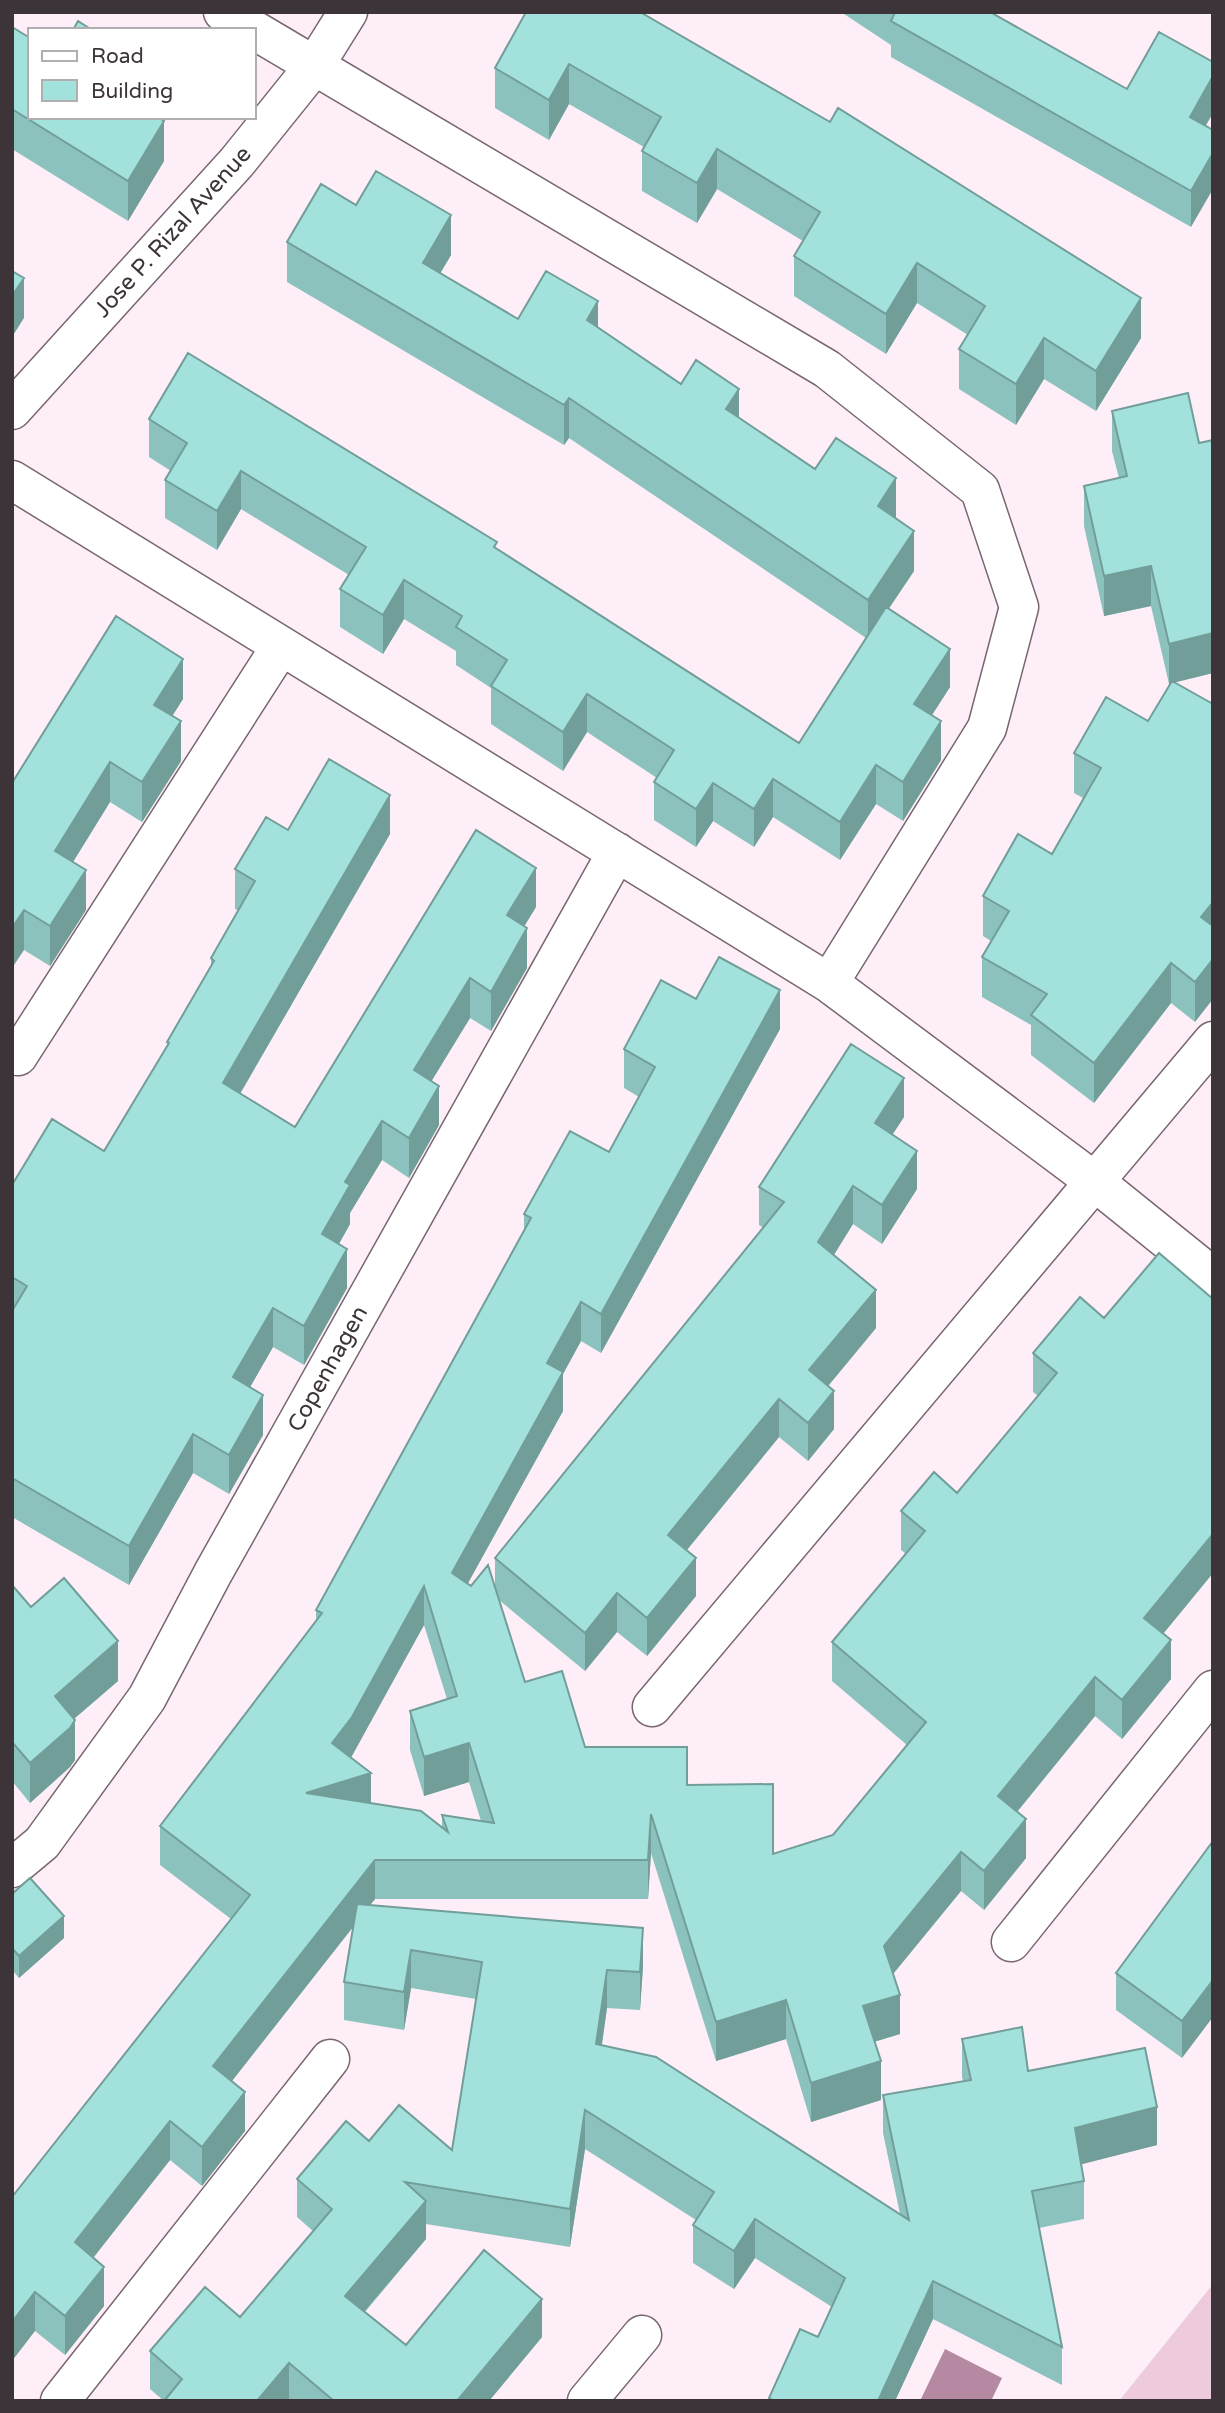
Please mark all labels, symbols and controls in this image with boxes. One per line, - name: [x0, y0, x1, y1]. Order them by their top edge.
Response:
- legend: [28, 28, 256, 119]
- text: Road: [91, 44, 144, 69]
- text: Building: [91, 79, 173, 104]
- street label: Jose P. Rizal Avenue: [89, 141, 257, 323]
- street label: Copenhagen: [282, 1301, 374, 1437]

